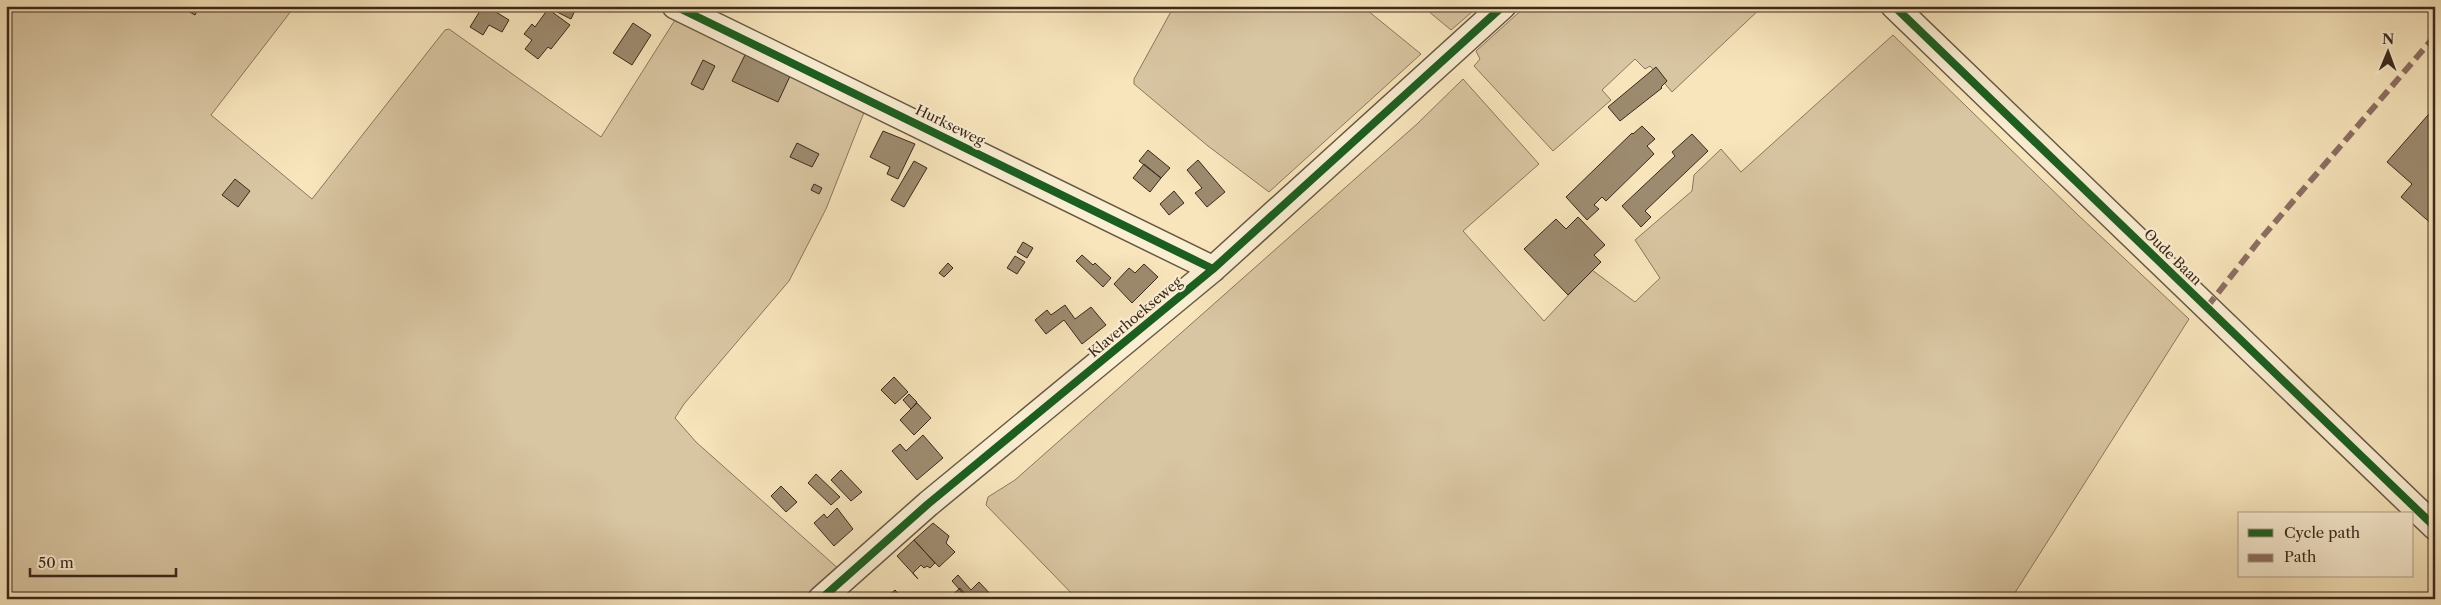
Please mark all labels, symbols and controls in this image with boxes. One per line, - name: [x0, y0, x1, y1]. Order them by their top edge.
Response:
- north arrow: [2364, 28, 2414, 78]
- text: N: [2382, 30, 2394, 48]
- street label: Hurkseweg: [913, 101, 988, 150]
- street label: Oude Baan: [2140, 225, 2206, 289]
- street label: Klaverhoekseweg: [1085, 272, 1186, 361]
- legend: [2238, 512, 2414, 578]
- text: Cycle path: [2284, 523, 2361, 542]
- scale bar: [30, 545, 176, 577]
- text: Path: [2284, 547, 2317, 566]
- text: 50 m: [38, 553, 74, 572]

